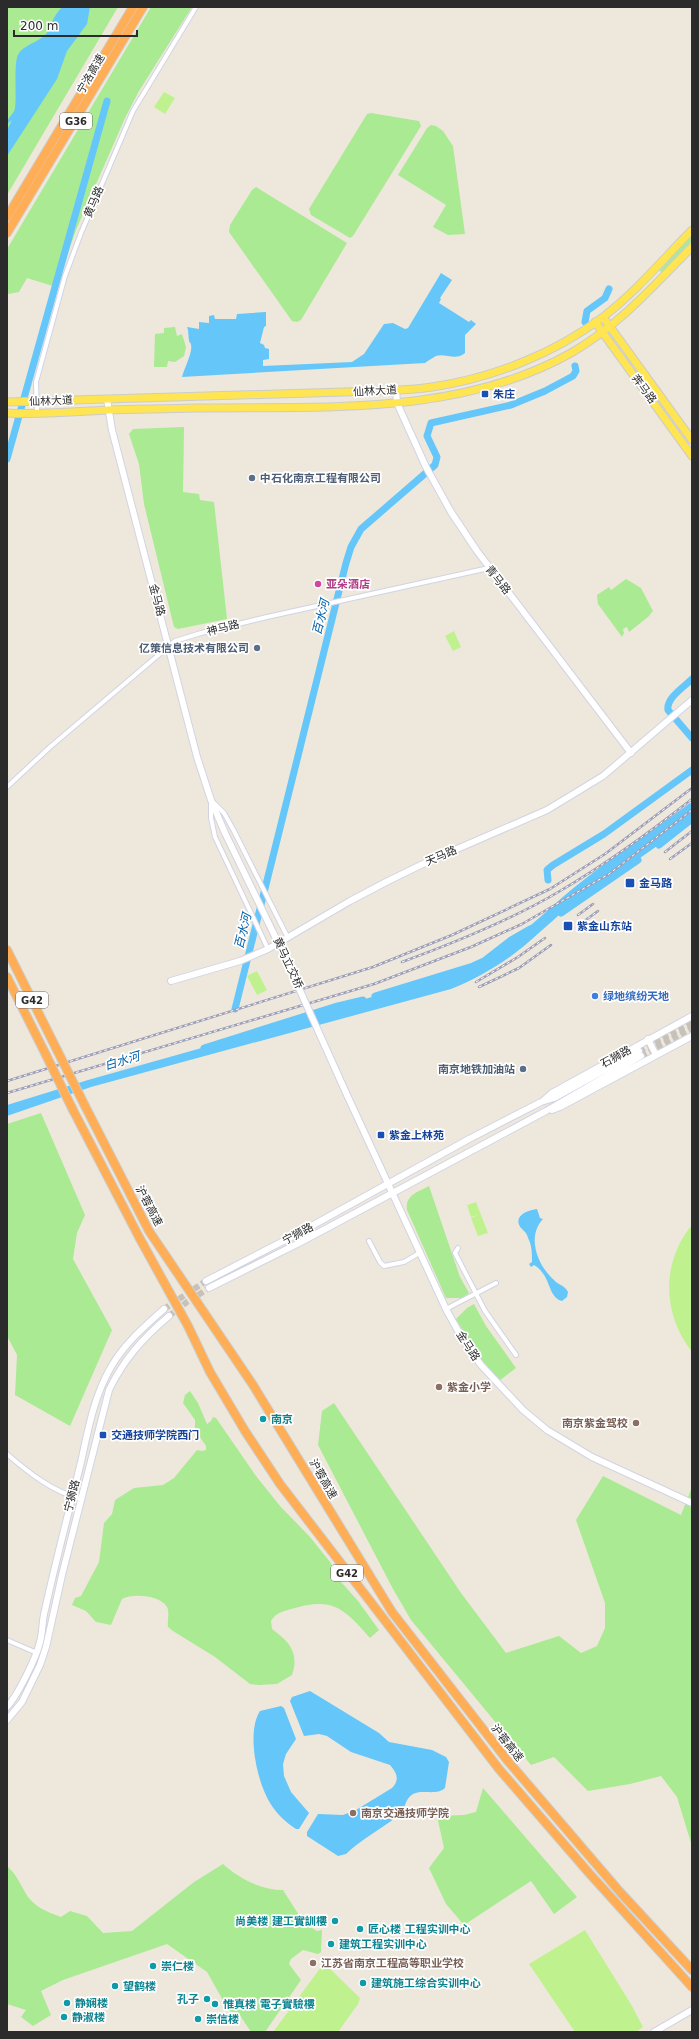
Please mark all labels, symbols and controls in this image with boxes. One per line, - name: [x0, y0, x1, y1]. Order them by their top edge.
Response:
- scale bar: [14, 12, 137, 38]
- text: 200 m: [20, 19, 58, 33]
- street label: 宁洛高速: [74, 52, 108, 96]
- road number: G36: [60, 113, 92, 129]
- street label: 黄马路: [82, 184, 106, 220]
- street label: 奔马路: [629, 372, 659, 406]
- street label: 仙林大道: [353, 383, 397, 399]
- place label: 朱庄: [493, 388, 515, 401]
- marker: 朱庄: [480, 389, 490, 399]
- street label: 仙林大道: [29, 394, 73, 408]
- place label: 中石化南京工程有限公司: [260, 472, 381, 485]
- marker: 中石化南京工程有限公司: [247, 473, 257, 483]
- street label: 青马路: [483, 563, 513, 597]
- place label: 亚朵酒店: [326, 578, 370, 591]
- marker: 亚朵酒店: [313, 579, 323, 589]
- street label: 金马路: [146, 582, 168, 618]
- water label: 百水河: [310, 596, 333, 636]
- street label: 神马路: [205, 618, 241, 638]
- place label: 亿策信息技术有限公司: [139, 642, 249, 655]
- marker: 亿策信息技术有限公司: [252, 643, 262, 653]
- street label: 天马路: [423, 844, 459, 868]
- marker: 金马路: [624, 877, 636, 889]
- place label: 金马路: [639, 877, 673, 890]
- water label: 百水河: [232, 910, 255, 950]
- marker: 紫金山东站: [562, 920, 574, 932]
- place label: 紫金山东站: [577, 920, 632, 933]
- street label: 黄马立交桥: [270, 935, 306, 991]
- place label: 绿地缤纷天地: [603, 990, 669, 1003]
- marker: 绿地缤纷天地: [590, 991, 600, 1001]
- road number: G42: [16, 992, 48, 1008]
- street label: 石狮路: [598, 1043, 634, 1071]
- water label: 白水河: [103, 1048, 143, 1073]
- place label: 南京地铁加油站: [438, 1063, 515, 1076]
- marker: 南京地铁加油站: [518, 1064, 528, 1074]
- place label: 紫金上林苑: [389, 1129, 444, 1142]
- marker: 紫金上林苑: [376, 1130, 386, 1140]
- street label: 沪蓉高速: [133, 1184, 165, 1228]
- street label: 宁狮路: [280, 1221, 316, 1247]
- street label: 金马路: [454, 1329, 482, 1363]
- place label: 紫金小学: [447, 1381, 491, 1394]
- marker: 紫金小学: [434, 1382, 444, 1392]
- place label: 南京: [271, 1413, 293, 1426]
- marker: 南京: [258, 1414, 268, 1424]
- place label: 南京紫金驾校: [562, 1417, 628, 1430]
- marker: 南京紫金驾校: [631, 1418, 641, 1428]
- place label: 交通技师学院西门: [111, 1429, 199, 1442]
- marker: 交通技师学院西门: [98, 1430, 108, 1440]
- street label: 沪蓉高速: [306, 1457, 340, 1501]
- street label: 宁狮路: [62, 1478, 82, 1514]
- road number: G42: [331, 1565, 363, 1581]
- street label: 沪蓉高速: [488, 1722, 526, 1764]
- place label: 南京交通技师学院: [361, 1807, 449, 1820]
- marker: 南京交通技师学院: [348, 1808, 358, 1818]
- place label: 尚美楼 建工實訓樓: [235, 1915, 327, 1928]
- marker: 尚美楼 建工實訓樓: [330, 1916, 340, 1926]
- place label: 匠心楼 工程实训中心: [368, 1923, 471, 1936]
- marker: 匠心楼 工程实训中心: [355, 1924, 365, 1934]
- place label: 建筑工程实训中心: [339, 1938, 427, 1951]
- marker: 建筑工程实训中心: [326, 1939, 336, 1949]
- place label: 江苏省南京工程高等职业学校: [321, 1957, 464, 1970]
- marker: 江苏省南京工程高等职业学校: [308, 1958, 318, 1968]
- place label: 崇仁楼: [161, 1960, 194, 1973]
- marker: 崇仁楼: [148, 1961, 158, 1971]
- place label: 建筑施工综合实训中心: [371, 1977, 481, 1990]
- marker: 建筑施工综合实训中心: [358, 1978, 368, 1988]
- place label: 望鹤楼: [123, 1980, 156, 1993]
- marker: 望鹤楼: [110, 1981, 120, 1991]
- place label: 孔子: [177, 1993, 199, 2006]
- marker: 孔子: [202, 1994, 212, 2004]
- place label: 静娴楼: [75, 1997, 108, 2010]
- marker: 静娴楼: [62, 1998, 72, 2008]
- place label: 惟真楼 電子實驗樓: [223, 1998, 315, 2011]
- marker: 惟真楼 電子實驗樓: [210, 1999, 220, 2009]
- place label: 静淑楼: [72, 2011, 105, 2024]
- marker: 静淑楼: [59, 2012, 69, 2022]
- place label: 崇信楼: [206, 2013, 239, 2026]
- marker: 崇信楼: [193, 2014, 203, 2024]

